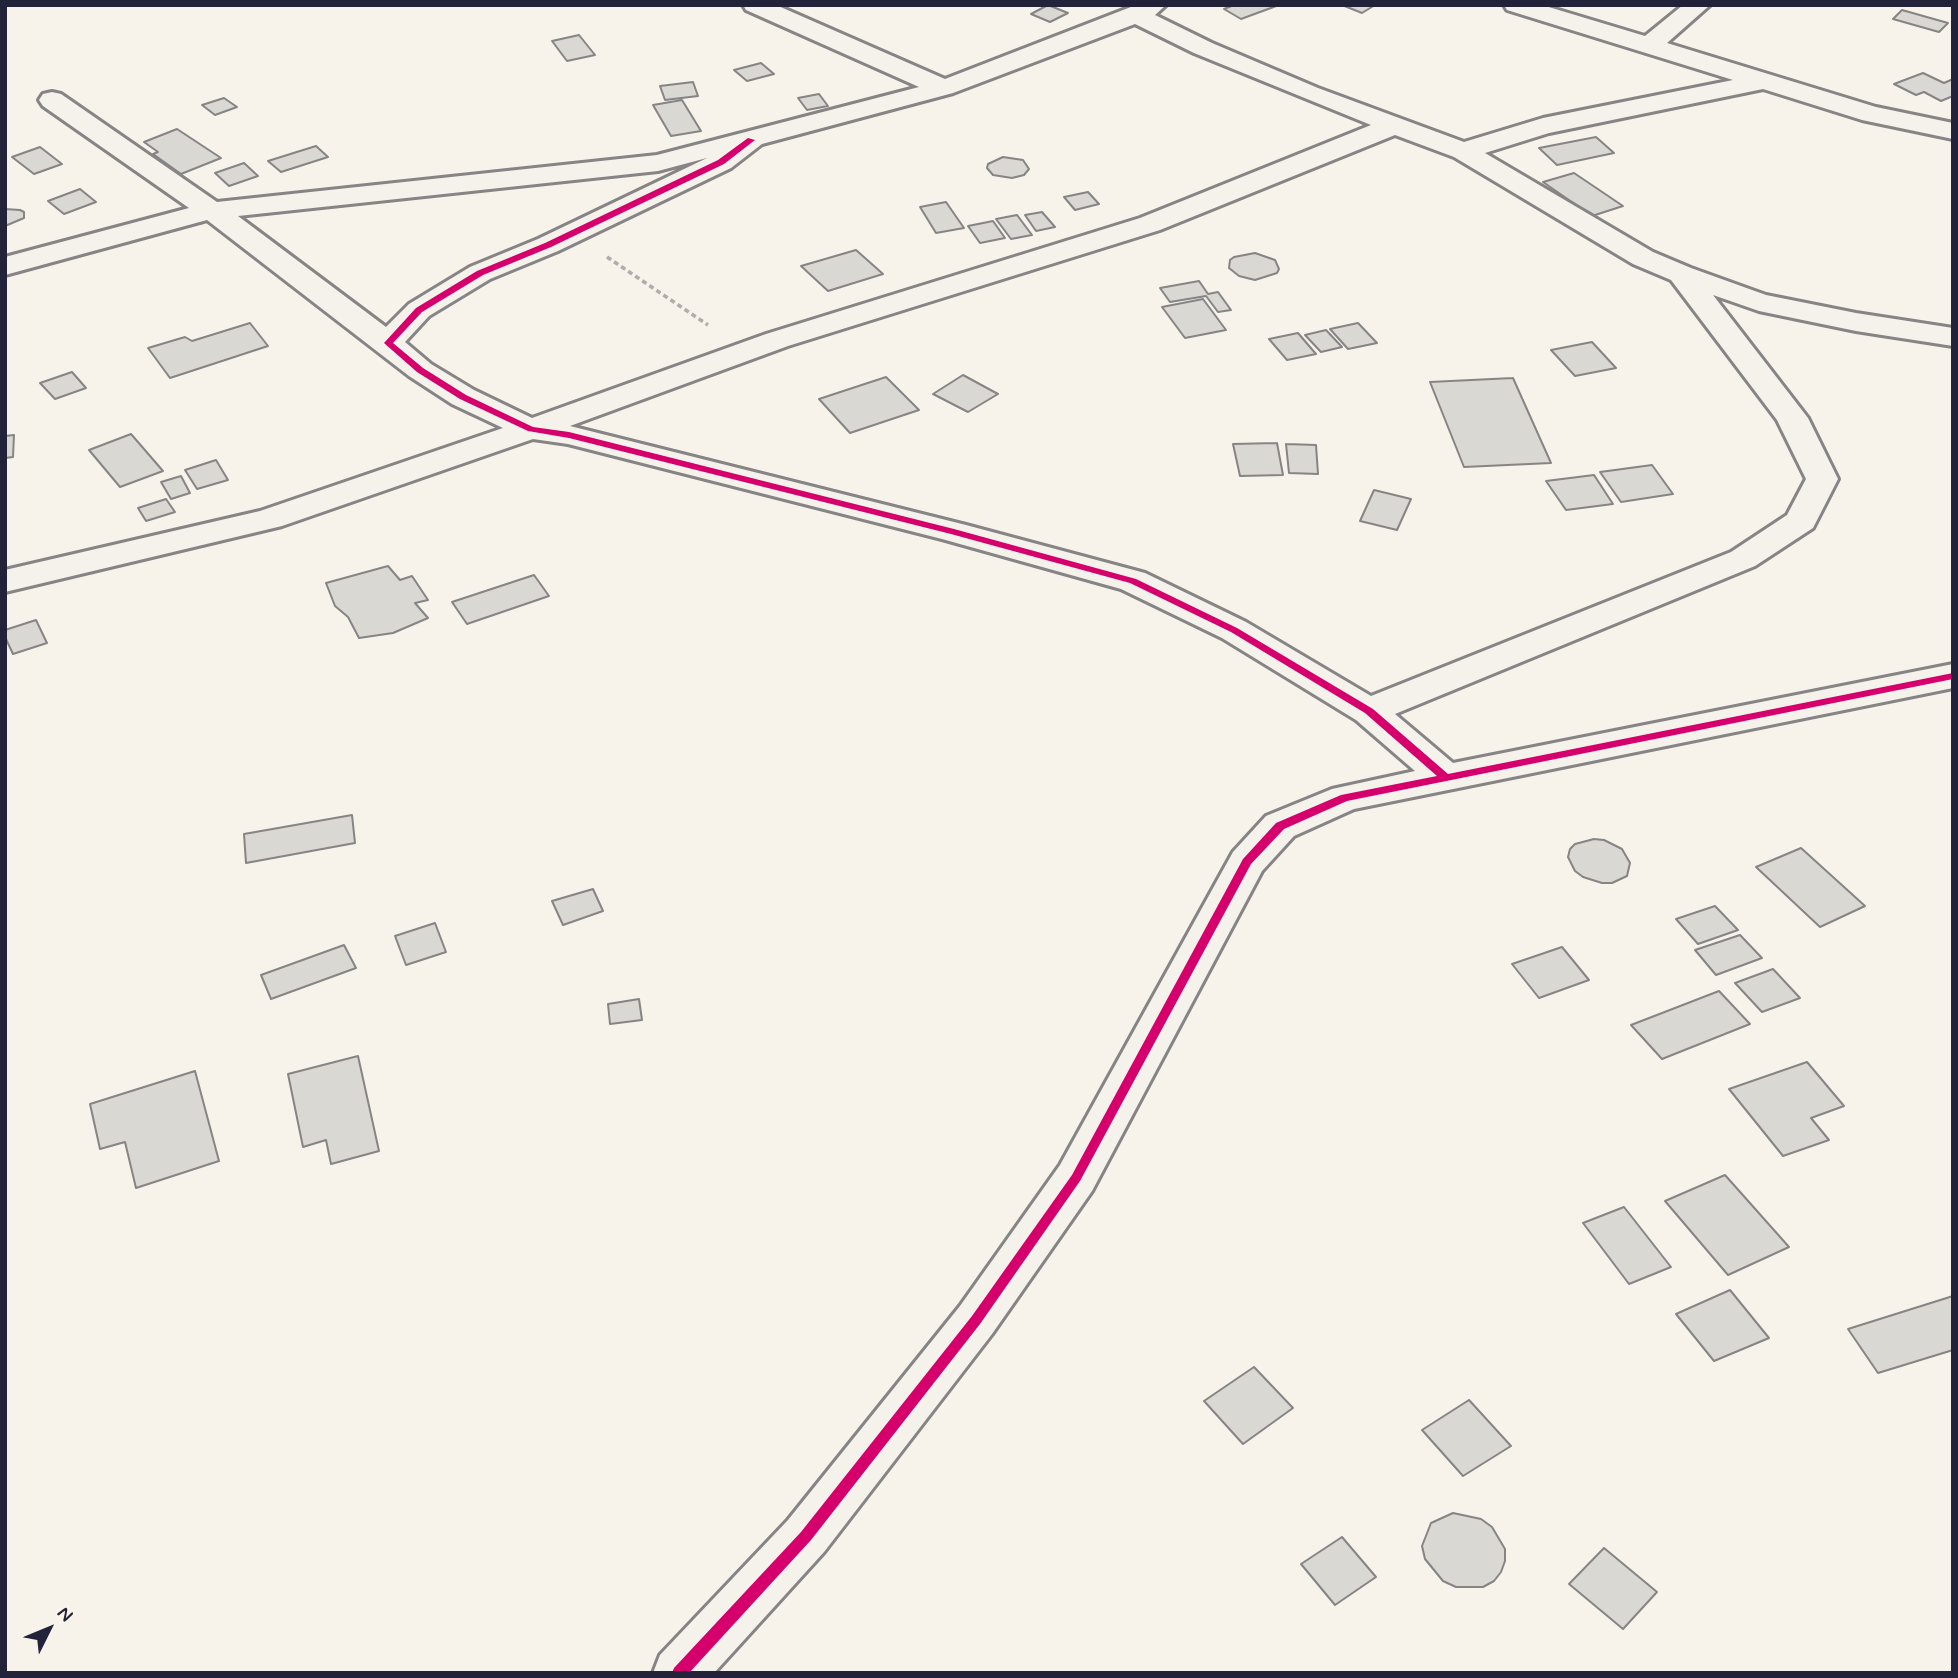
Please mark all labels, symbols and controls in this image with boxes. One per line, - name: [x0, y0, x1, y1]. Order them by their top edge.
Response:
- north arrow: [14, 1594, 84, 1664]
- text: N: [51, 1601, 78, 1627]

